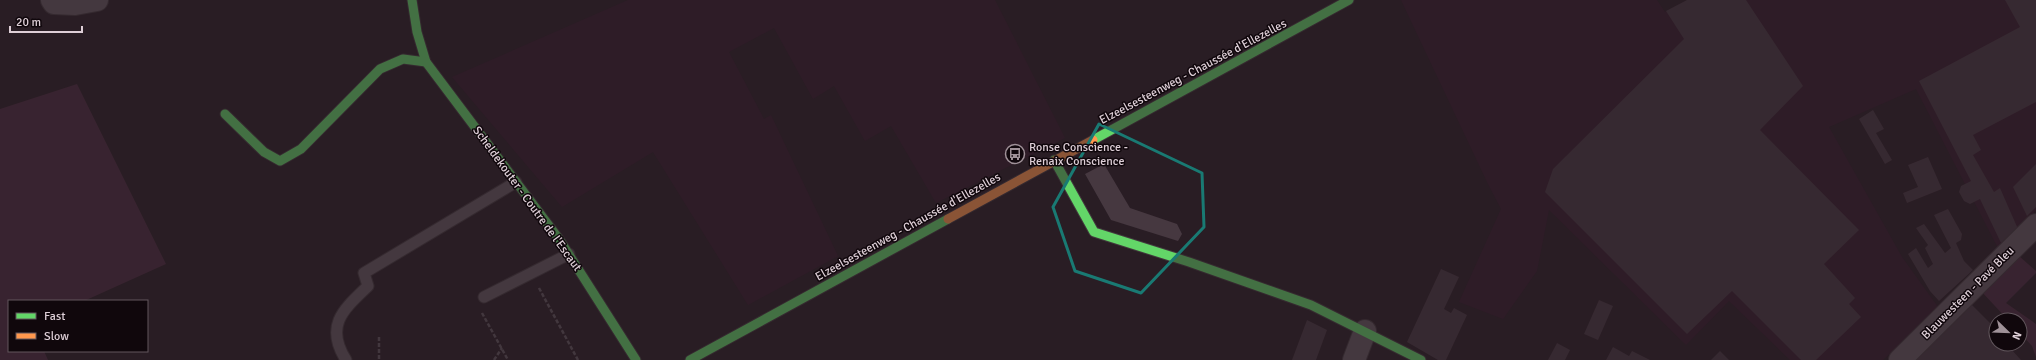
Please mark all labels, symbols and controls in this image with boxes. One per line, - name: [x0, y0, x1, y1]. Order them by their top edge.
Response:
- scale bar: [10, 8, 82, 34]
- text: 20 m: [16, 15, 41, 30]
- street label: Elzeelsesteenweg - Chaussée d'Ellezelles: [1097, 16, 1289, 128]
- street label: Scheldekouter - Coutre de l'Escaut: [469, 124, 585, 274]
- place label: Ronse Conscience - Renaix Conscience: [1029, 140, 1128, 169]
- bus stop icon: Ronse Conscience - Renaix Conscience: [1004, 143, 1026, 165]
- street label: Elzeelsesteenweg - Chaussée d'Ellezelles: [813, 170, 1003, 284]
- street label: Blauwesteen - Pavé Bleu: [1919, 244, 2017, 342]
- legend: [8, 300, 148, 352]
- text: Fast: [44, 309, 65, 324]
- north arrow: [1988, 312, 2028, 352]
- text: Slow: [44, 329, 69, 344]
- text: N: [2009, 330, 2024, 342]

